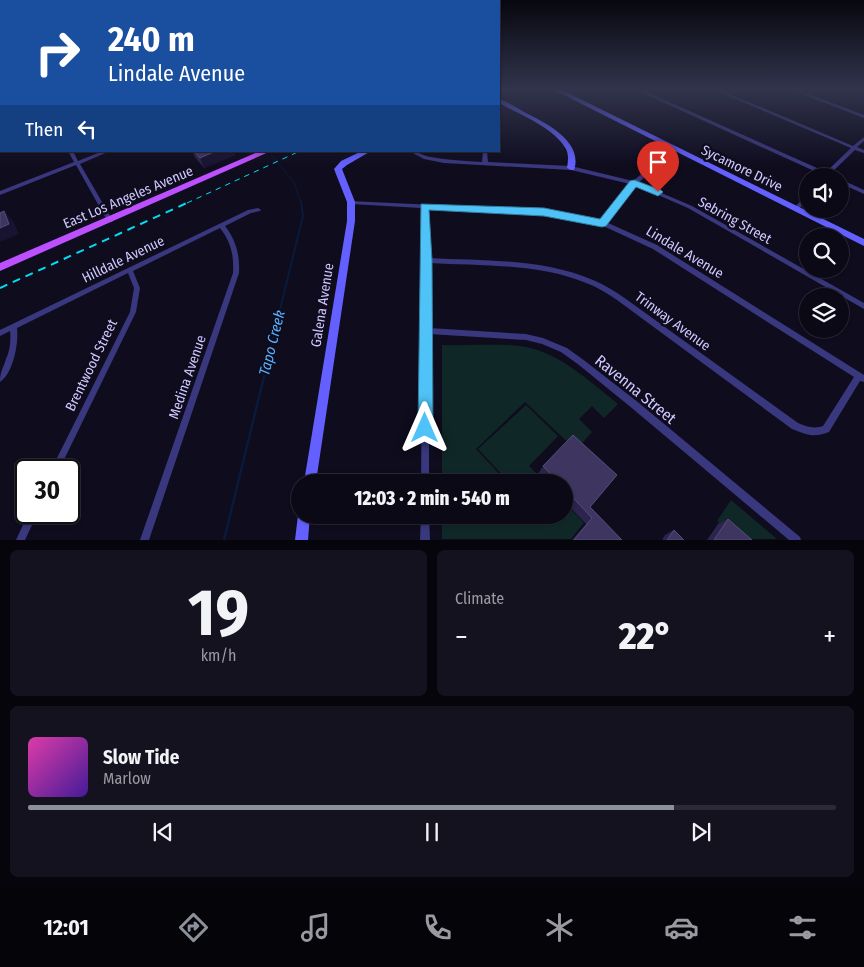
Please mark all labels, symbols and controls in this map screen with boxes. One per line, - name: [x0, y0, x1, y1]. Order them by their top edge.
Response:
- text: 240 m: [108, 18, 195, 60]
- icon: right: [25, 20, 90, 85]
- text: Lindale Avenue: [108, 60, 245, 87]
- icon: left: [73, 115, 101, 143]
- text: Then: [25, 118, 63, 141]
- pin: [637, 141, 679, 192]
- street label: Sycamore Drive: [698, 141, 785, 195]
- icon: arrive: [644, 148, 672, 176]
- street label: East Los Angeles Avenue: [61, 162, 196, 233]
- map controls: [799, 168, 849, 338]
- button: sound: [799, 168, 849, 218]
- street label: Sebring Street: [695, 193, 775, 248]
- street label: Lindale Avenue: [643, 223, 727, 282]
- button: search: [799, 228, 849, 278]
- street label: Hilldale Avenue: [79, 232, 167, 287]
- street label: Galena Avenue: [307, 262, 338, 348]
- street label: Trinway Avenue: [632, 288, 714, 355]
- button: layers: [799, 288, 849, 338]
- water label: Tapo Creek: [255, 308, 289, 378]
- street label: Brentwood Street: [62, 316, 121, 414]
- street label: Medina Avenue: [165, 333, 210, 421]
- street label: Ravenna Street: [591, 351, 681, 428]
- position arrow: [398, 401, 450, 453]
- speed limit sign: 30: [15, 459, 80, 524]
- text: 12:03 · 2 min · 540 m: [354, 487, 510, 510]
- text: 19: [188, 574, 249, 652]
- text: Climate: [455, 589, 504, 608]
- text: 22°: [619, 613, 672, 659]
- text: −: [455, 620, 468, 653]
- text: +: [823, 620, 836, 653]
- text: km/h: [201, 646, 236, 665]
- text: Slow Tide: [103, 746, 179, 769]
- text: Marlow: [103, 769, 151, 788]
- icon: previous: [149, 818, 177, 846]
- icon: pause: [418, 818, 446, 846]
- icon: next: [687, 818, 715, 846]
- icon: directions: [176, 910, 211, 945]
- icon: music: [298, 910, 333, 945]
- icon: phone: [420, 910, 455, 945]
- icon: climate: [542, 910, 577, 945]
- icon: car: [664, 910, 699, 945]
- icon: filters: [785, 910, 820, 945]
- text: 12:01: [43, 914, 89, 941]

